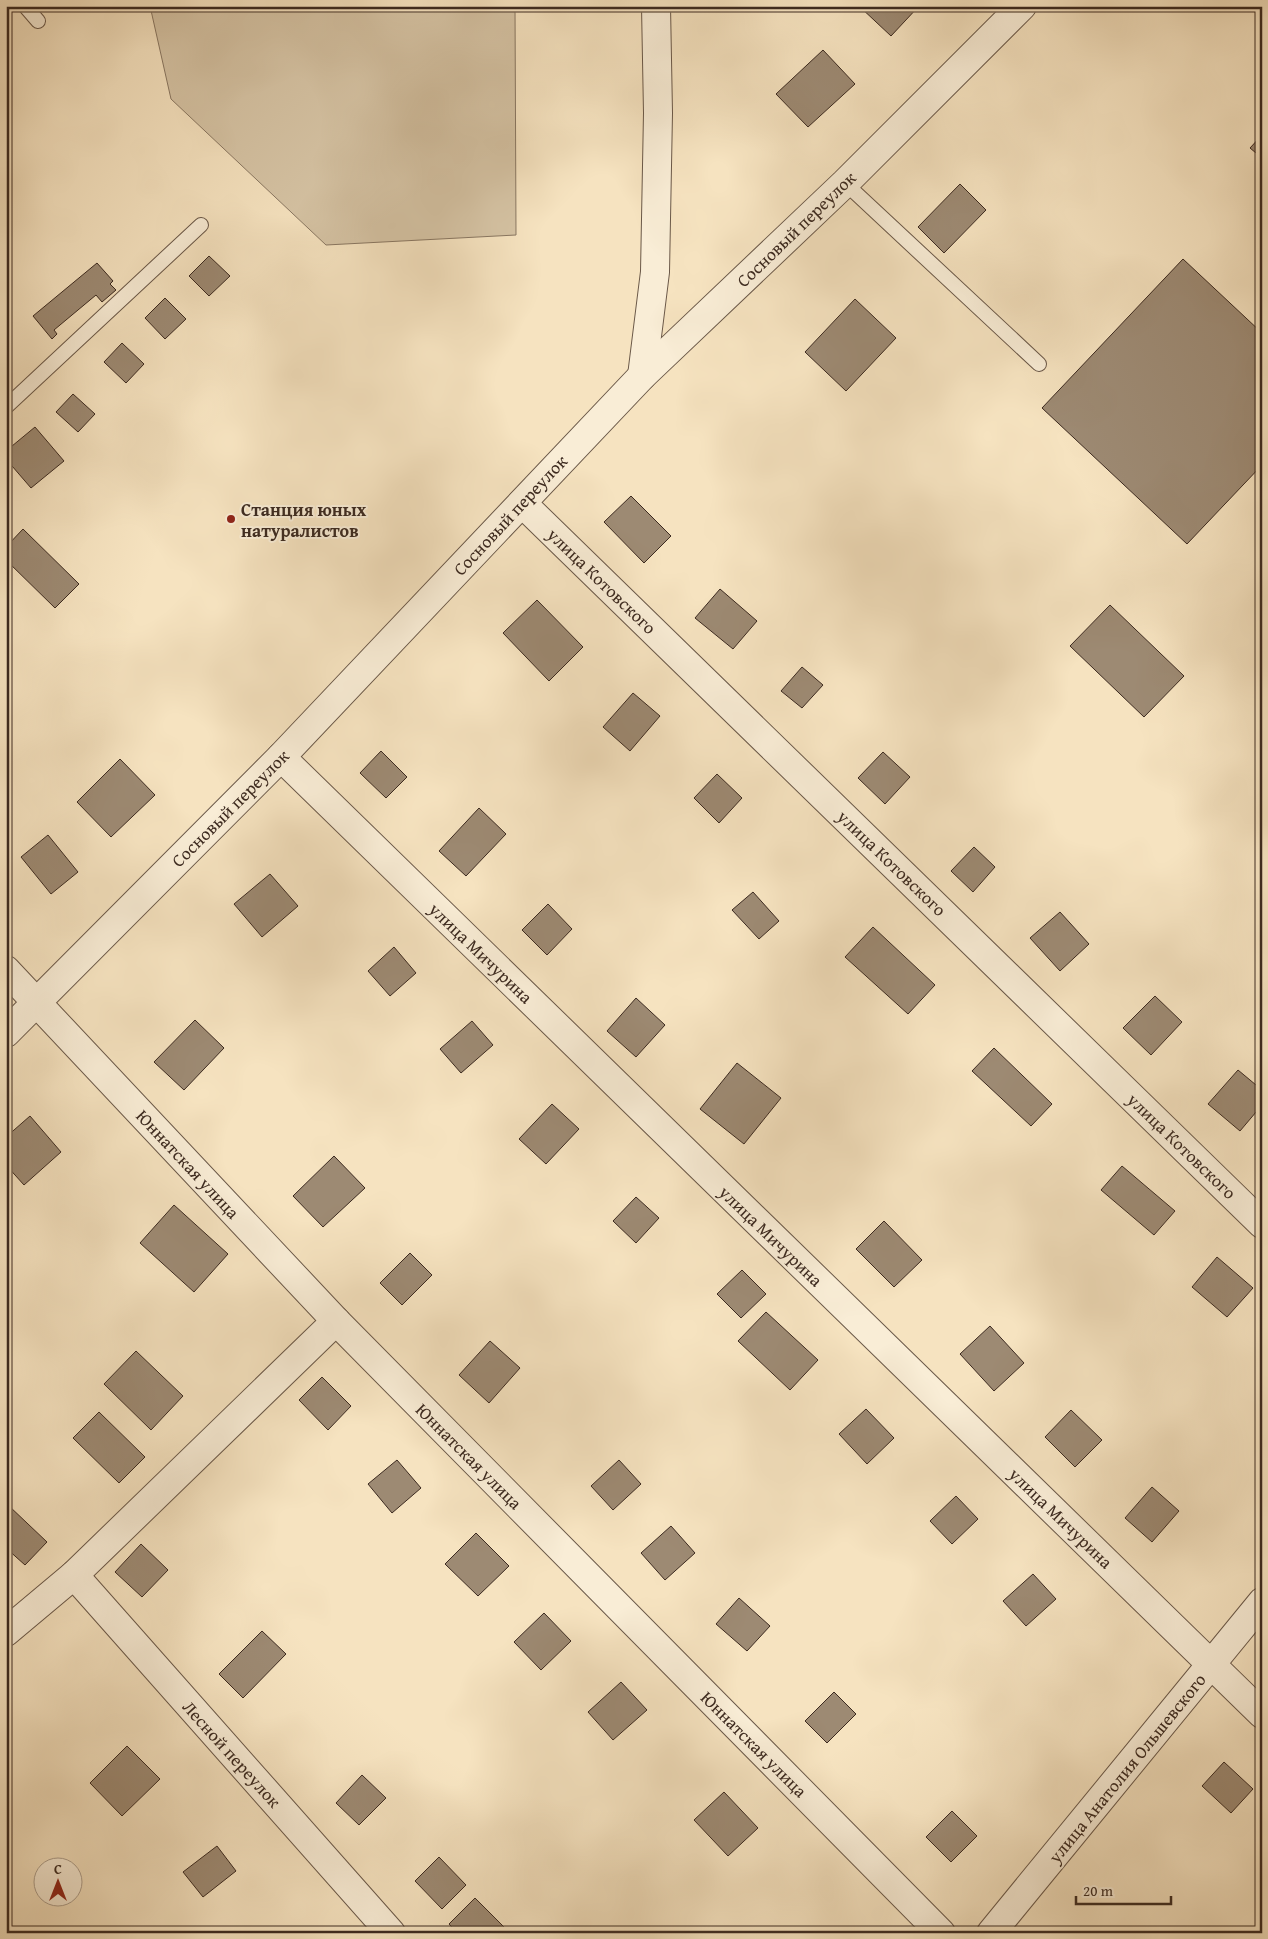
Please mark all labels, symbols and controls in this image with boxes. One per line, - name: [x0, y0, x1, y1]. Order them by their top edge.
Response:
- street label: Сосновый переулок: [730, 164, 862, 293]
- street label: Сосновый переулок: [447, 448, 574, 582]
- place label: Станция юных натуралистов: [241, 496, 367, 544]
- marker: Станция юных натуралистов: [225, 513, 237, 525]
- street label: улица Котовского: [541, 521, 663, 640]
- street label: Сосновый переулок: [165, 743, 295, 873]
- street label: улица Котовского: [831, 803, 953, 922]
- street label: улица Мичурина: [422, 895, 539, 1010]
- street label: улица Котовского: [1121, 1086, 1243, 1205]
- street label: Юннатская улица: [130, 1103, 246, 1225]
- street label: улица Мичурина: [712, 1178, 829, 1293]
- street label: Юннатская улица: [410, 1397, 529, 1516]
- street label: улица Мичурина: [1002, 1460, 1119, 1575]
- street label: улица Анатолия Ольшевского: [1041, 1667, 1212, 1870]
- street label: Юннатская улица: [695, 1685, 814, 1804]
- street label: Лесной переулок: [176, 1694, 288, 1814]
- north arrow: [32, 1856, 82, 1906]
- text: С: [54, 1859, 62, 1879]
- scale bar: [1076, 1874, 1170, 1906]
- text: 20 m: [1083, 1880, 1114, 1901]

